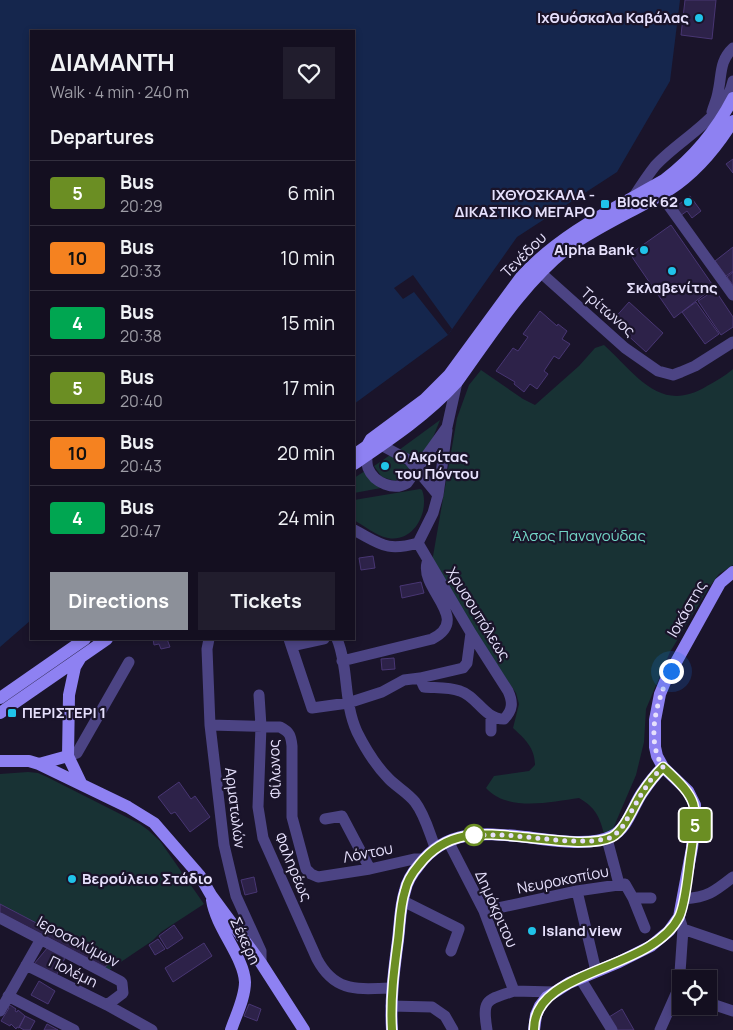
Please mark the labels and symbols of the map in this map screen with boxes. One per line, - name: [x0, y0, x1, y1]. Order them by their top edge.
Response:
- place label: Ιχθυόσκαλα Καβάλας: [537, 7, 689, 28]
- marker: Ιχθυόσκαλα Καβάλας: [693, 12, 705, 24]
- place label: ΙΧΘΥΟΣΚΑΛΑ - ΔΙΚΑΣΤΙΚΟ ΜΕΓΑΡΟ: [454, 184, 595, 222]
- place label: Block 62: [617, 191, 678, 212]
- marker: Block 62: [682, 196, 694, 208]
- marker: ΙΧΘΥΟΣΚΑΛΑ - ΔΙΚΑΣΤΙΚΟ ΜΕΓΑΡΟ: [599, 198, 611, 210]
- street label: Τενέδου: [496, 227, 551, 282]
- place label: Alpha Bank: [554, 239, 635, 260]
- marker: Alpha Bank: [638, 244, 650, 256]
- marker: Σκλαβενίτης: [666, 265, 678, 277]
- place label: Σκλαβενίτης: [626, 277, 718, 298]
- street label: Τρίτωνος: [577, 282, 640, 341]
- place label: Ο Ακρίτας του Πόντου: [395, 446, 479, 484]
- marker: Ο Ακρίτας του Πόντου: [379, 460, 391, 472]
- park label: Άλσος Παναγούδας: [512, 525, 646, 546]
- street label: Χρυσουπόλεως: [441, 563, 516, 665]
- street label: Ιοκάστης: [662, 576, 711, 641]
- your location: [659, 659, 684, 684]
- place label: ΠΕΡΙΣΤΕΡΙ 1: [22, 702, 106, 723]
- marker: ΠΕΡΙΣΤΕΡΙ 1: [6, 707, 18, 719]
- street label: Φίλωνος: [263, 739, 286, 799]
- street label: Αρματωλών: [220, 766, 251, 850]
- line badge: 5: [679, 809, 711, 841]
- unlabelled marker: [463, 824, 485, 846]
- street label: Φαληρέως: [270, 829, 317, 904]
- street label: Λόντου: [341, 837, 395, 868]
- street label: Νευροκοπίου: [515, 860, 610, 899]
- street label: Δημόκριτου: [470, 867, 523, 951]
- place label: Βερούλειο Στάδιο: [82, 868, 213, 889]
- marker: Βερούλειο Στάδιο: [66, 873, 78, 885]
- street label: Ιεροσολύμων: [33, 911, 124, 972]
- street label: Σέκερη: [225, 914, 266, 968]
- place label: Island view: [542, 920, 622, 941]
- marker: Island view: [526, 925, 538, 937]
- street label: Πολέμη: [45, 951, 101, 992]

